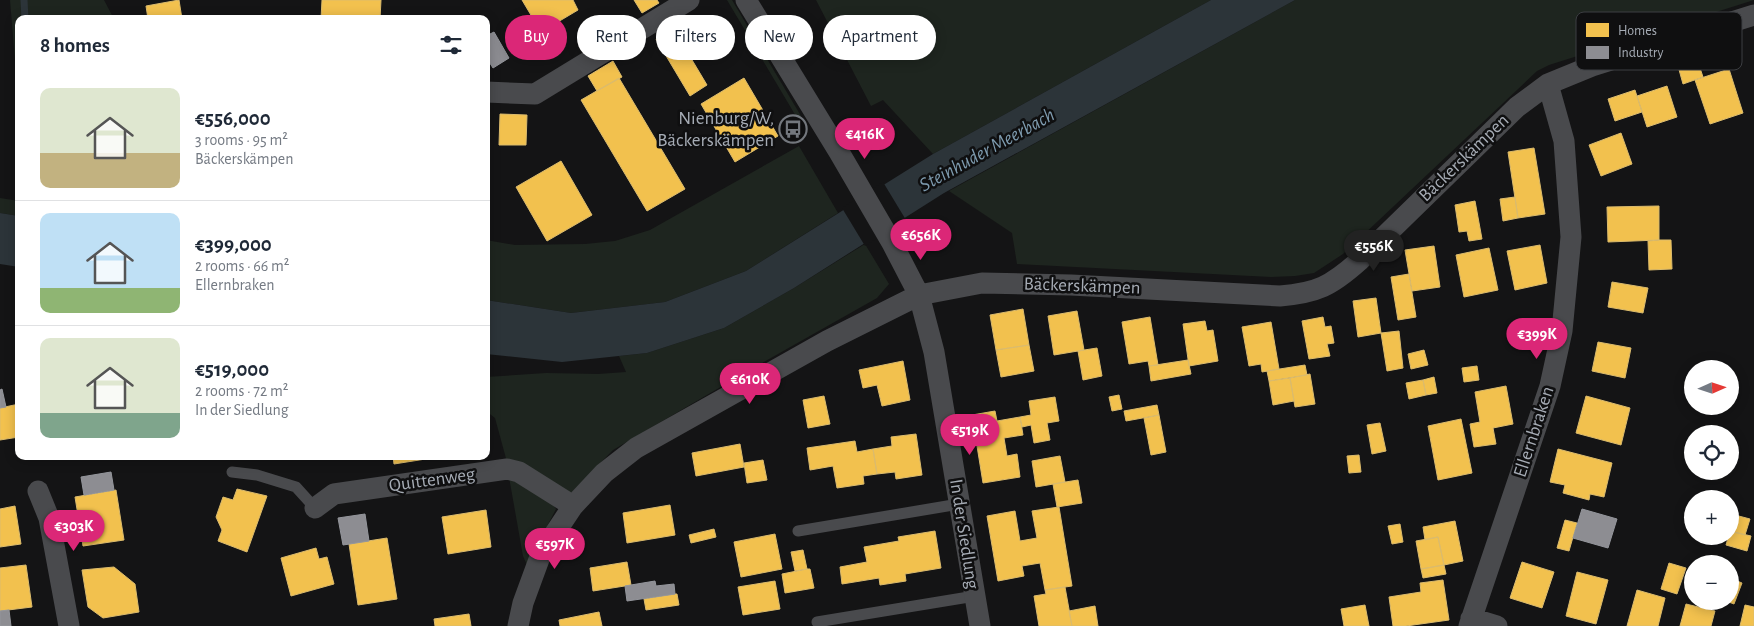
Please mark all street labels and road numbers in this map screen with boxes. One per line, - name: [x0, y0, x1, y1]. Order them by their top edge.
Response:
- street label: Bäckerskämpen: [1415, 111, 1513, 205]
- street label: Bäckerskämpen: [1023, 274, 1141, 298]
- street label: Ellernbraken: [1510, 384, 1558, 480]
- street label: Quittenweg: [388, 464, 477, 495]
- street label: In der Siedlung: [946, 478, 982, 591]

